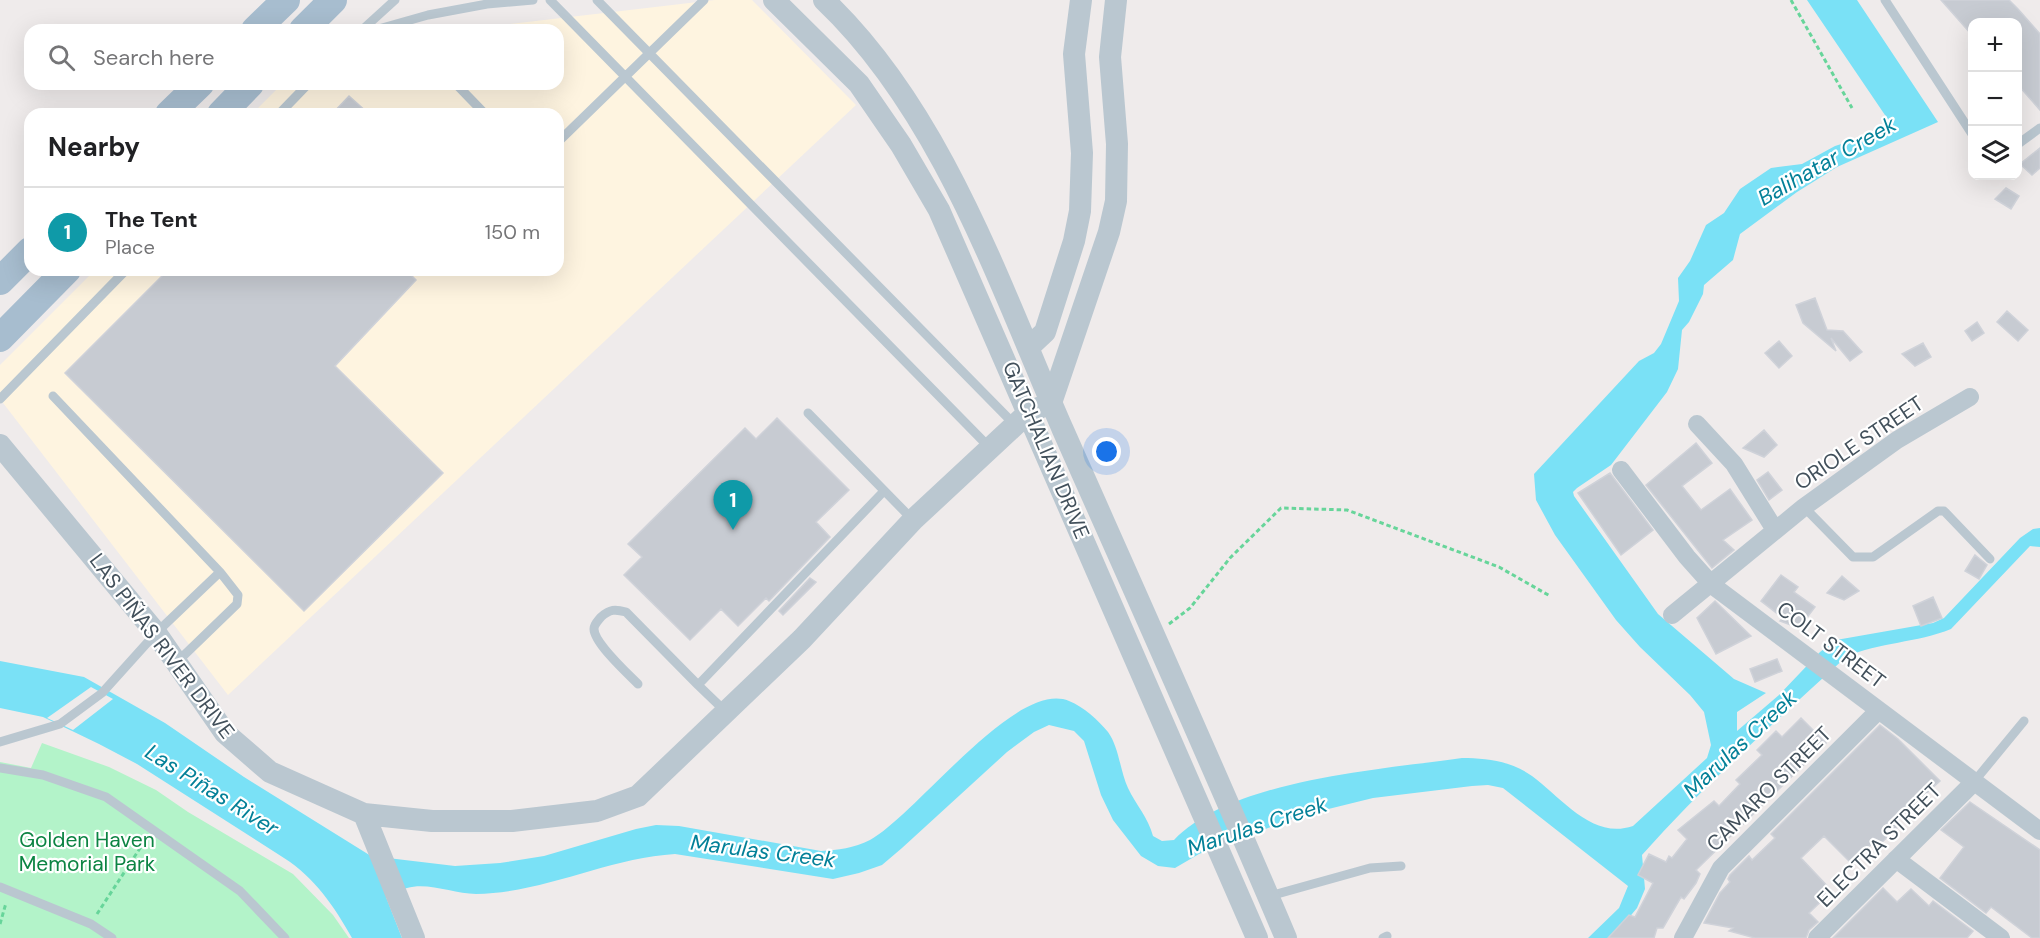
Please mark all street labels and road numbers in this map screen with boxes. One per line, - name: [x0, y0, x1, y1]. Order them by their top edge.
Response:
- street label: GATCHALIAN DRIVE: [996, 357, 1096, 543]
- street label: ORIOLE STREET: [1789, 389, 1929, 497]
- street label: LAS PIÑAS RIVER DRIVE: [83, 548, 241, 744]
- street label: COLT STREET: [1771, 595, 1891, 695]
- street label: CAMARO STREET: [1700, 720, 1838, 858]
- street label: ELECTRA STREET: [1811, 777, 1947, 913]

